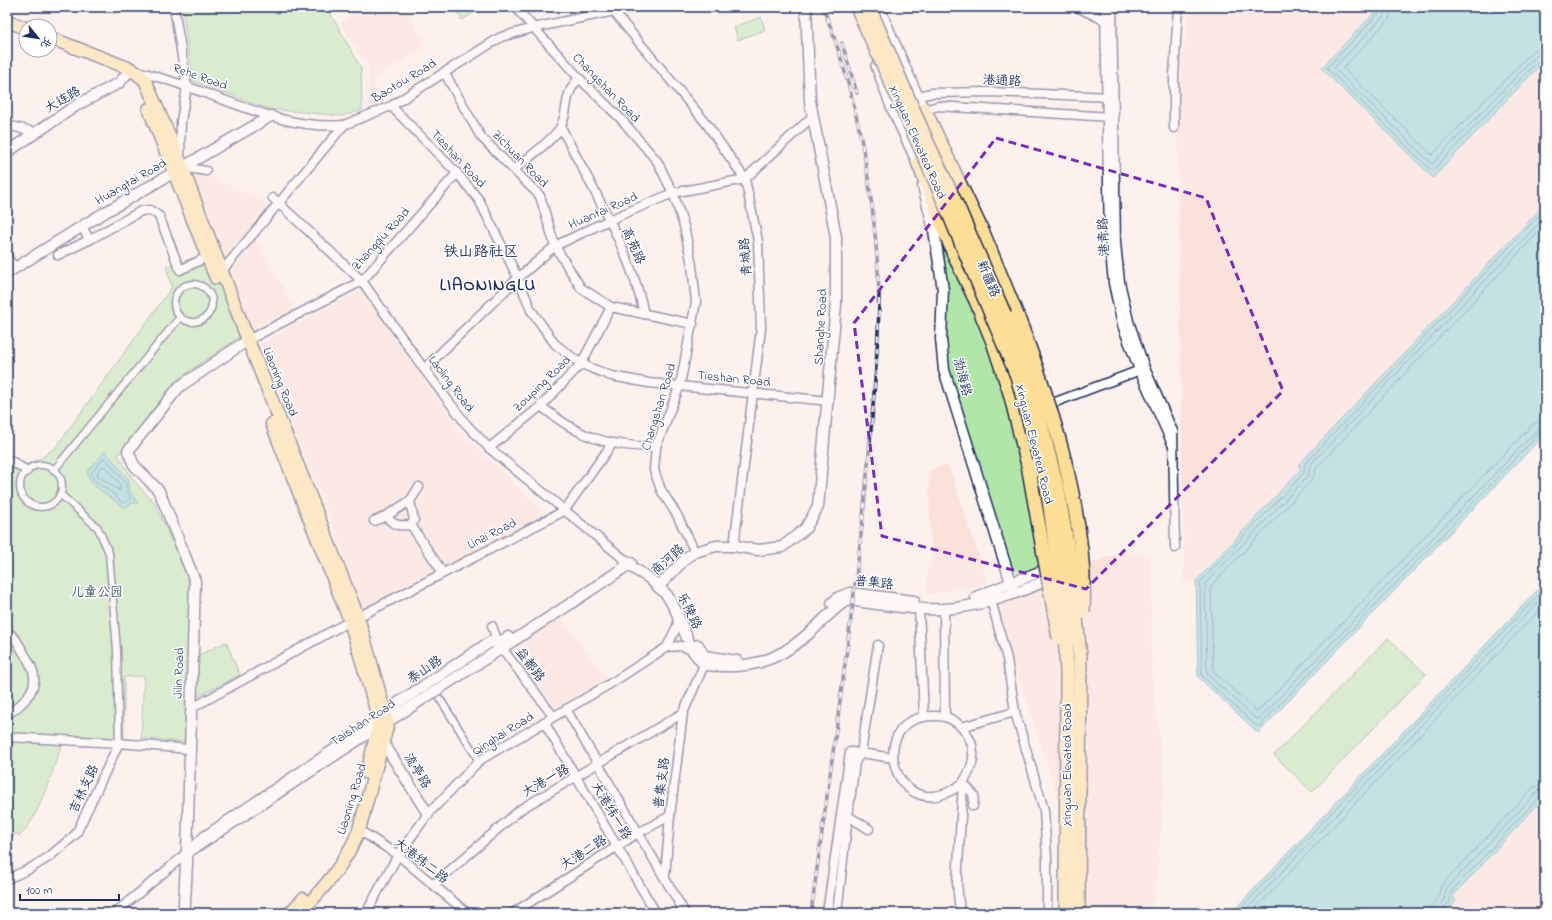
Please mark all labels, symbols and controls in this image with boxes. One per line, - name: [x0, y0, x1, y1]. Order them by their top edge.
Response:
- north arrow: [18, 18, 58, 58]
- text: 北: [36, 34, 55, 51]
- street label: Changshan Road: [567, 49, 645, 128]
- street label: Baotou Road: [367, 54, 441, 108]
- street label: Rehe Road: [170, 59, 230, 95]
- street label: 港通路: [982, 71, 1022, 91]
- street label: 大连路: [41, 82, 85, 118]
- street label: Xinguan Elevated Road: [882, 82, 951, 203]
- street label: Tieshan Road: [426, 126, 490, 193]
- street label: Zichuan Road: [487, 126, 553, 193]
- street label: Huangtai Road: [92, 154, 171, 211]
- street label: Huantai Road: [565, 187, 641, 235]
- street label: Zhangqiu Road: [347, 203, 416, 276]
- street label: 港青路: [1093, 217, 1115, 257]
- street label: 高苑路: [616, 224, 650, 268]
- street label: 青城路: [735, 237, 757, 277]
- district label: 铁山路社区: [443, 241, 519, 263]
- street label: 新疆路: [972, 257, 1004, 301]
- district label: LIAONINGLU: [440, 273, 536, 298]
- street label: Shanghe Road: [810, 287, 834, 366]
- street label: Liaoning Road: [257, 344, 303, 421]
- street label: Zouping Road: [509, 351, 577, 418]
- street label: Laoling Road: [423, 352, 479, 417]
- street label: 渤海路: [948, 356, 976, 398]
- street label: Changshan Road: [637, 360, 682, 453]
- street label: Tieshan Road: [697, 366, 772, 392]
- street label: Xinguan Elevated Road: [1009, 382, 1058, 507]
- street label: Linzi Road: [464, 513, 520, 554]
- street label: 商河路: [647, 540, 689, 580]
- street label: 普集路: [854, 572, 894, 594]
- park label: 儿童公园: [71, 583, 123, 602]
- street label: 乐陵路: [672, 589, 706, 633]
- street label: 益都路: [511, 644, 549, 686]
- street label: Jilin Road: [169, 646, 189, 699]
- street label: 泰山路: [404, 651, 446, 689]
- street label: Taishan Road: [327, 694, 400, 751]
- street label: Xinguan Elevated Road: [1058, 703, 1078, 827]
- street label: Qinghai Road: [468, 707, 539, 761]
- street label: 流亭路: [399, 749, 435, 793]
- street label: 普集支路: [649, 756, 675, 810]
- street label: Liaoning Road: [332, 760, 373, 837]
- street label: 大港一路: [519, 760, 573, 802]
- street label: 吉林支路: [64, 761, 104, 817]
- street label: 大港纬一路: [586, 778, 636, 844]
- street label: 大港二路: [557, 831, 611, 875]
- street label: 大港纬二路: [390, 834, 452, 888]
- scale bar: [20, 876, 119, 902]
- text: 100 m: [26, 882, 53, 900]

